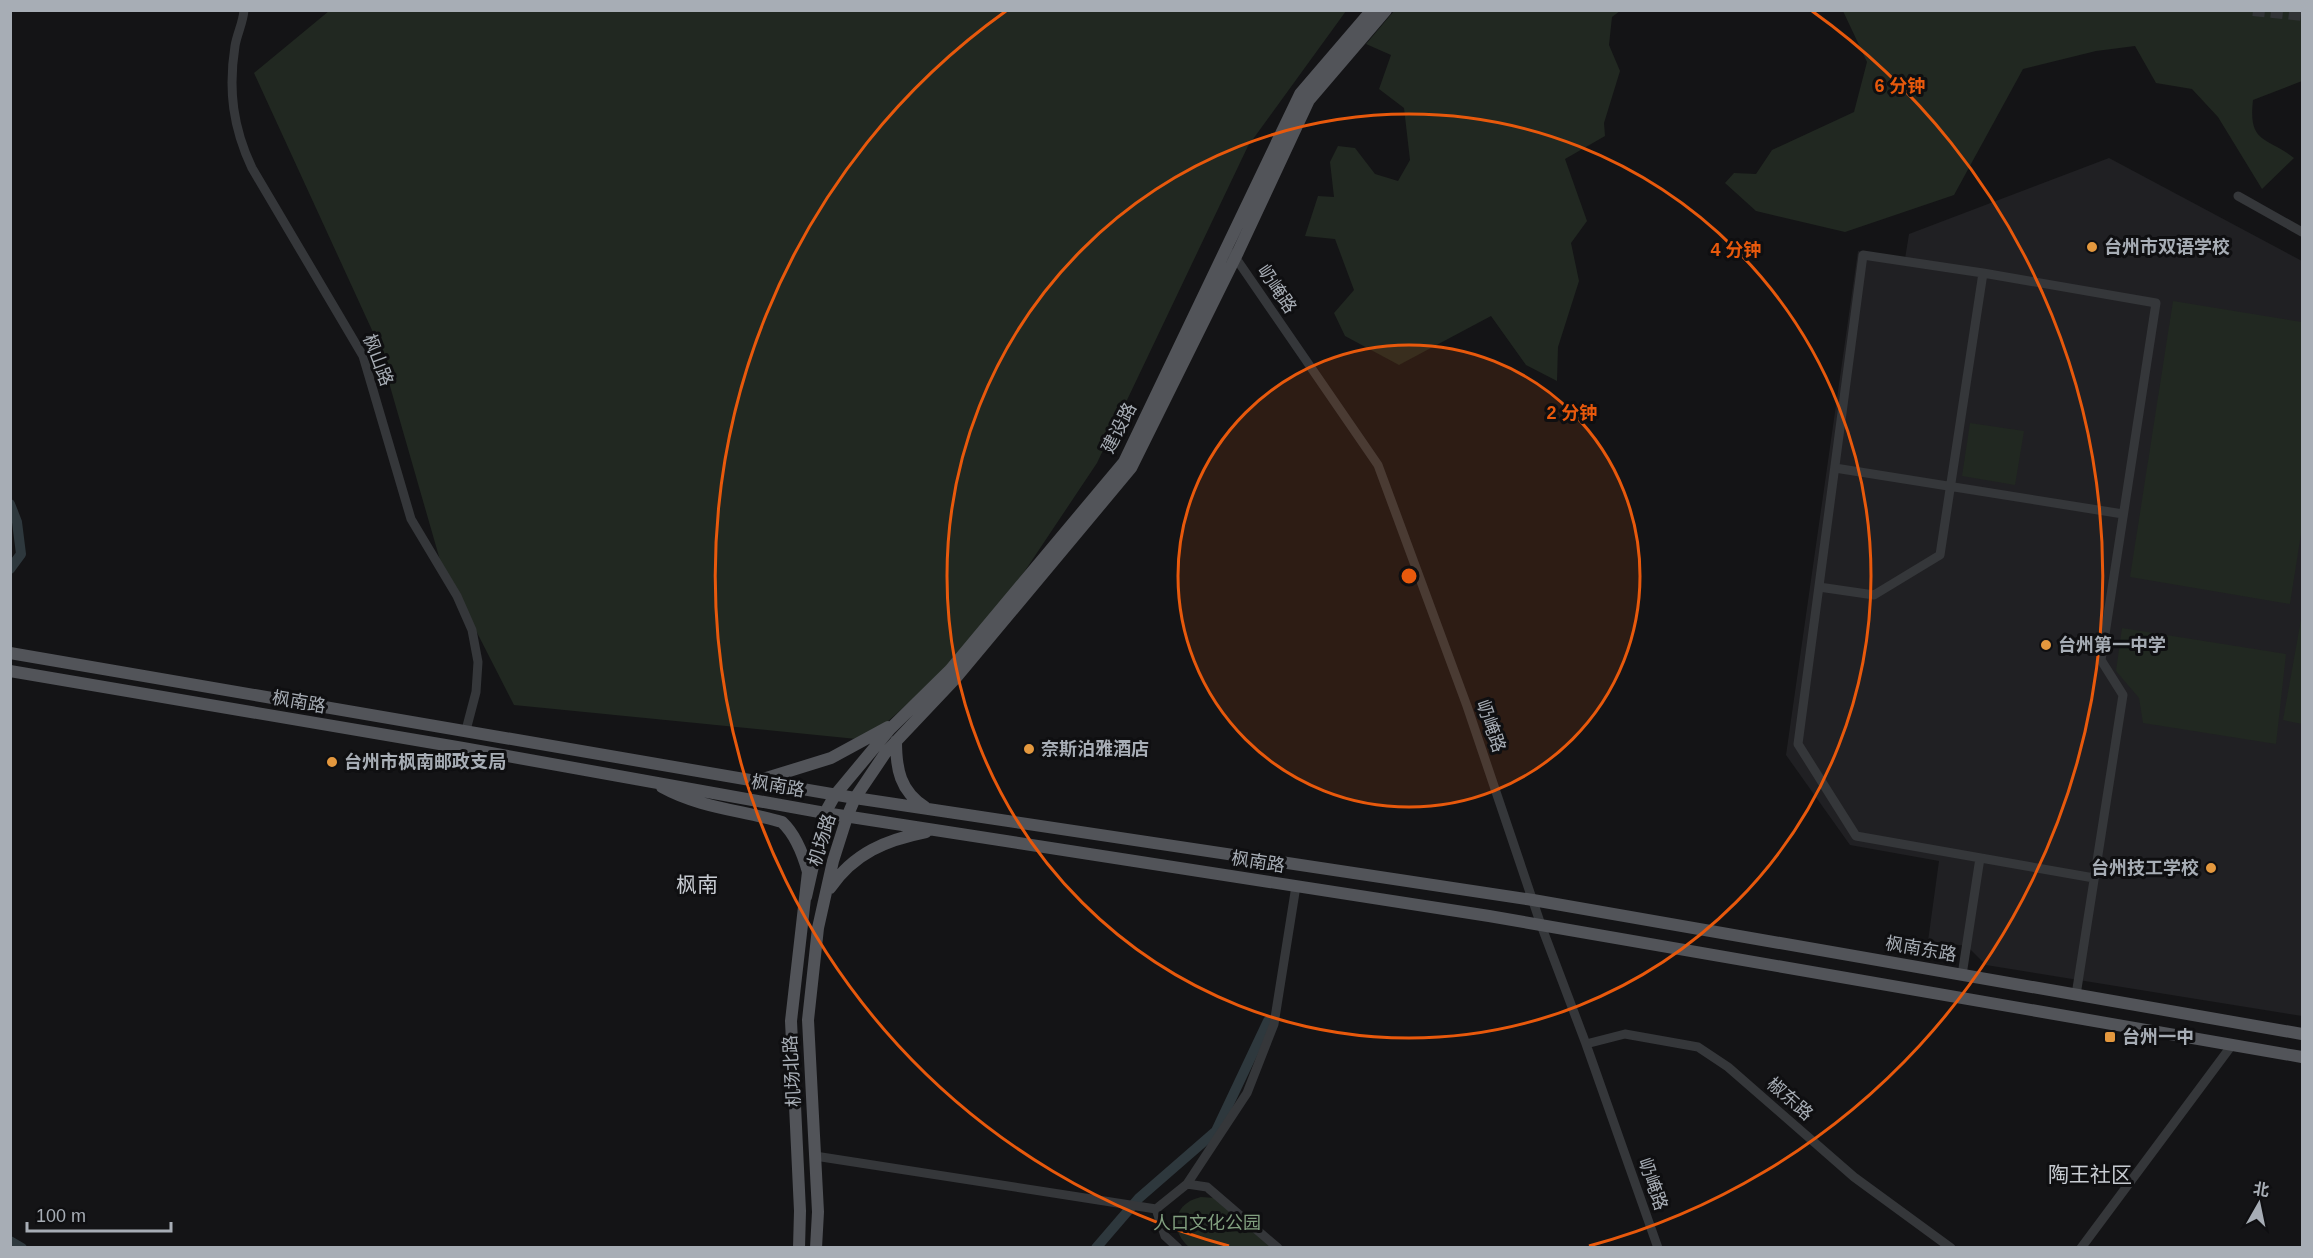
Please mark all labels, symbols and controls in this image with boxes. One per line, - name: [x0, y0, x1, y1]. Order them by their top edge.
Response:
- text: 6 分钟: [1874, 76, 1926, 96]
- place label: 台州市双语学校: [2104, 237, 2230, 257]
- text: 4 分钟: [1710, 240, 1762, 260]
- marker: 台州市双语学校: [2085, 240, 2099, 254]
- street label: 屷崦路: [1254, 261, 1300, 317]
- street label: 枫山路: [359, 331, 397, 389]
- street label: 建设路: [1098, 399, 1140, 457]
- text: 2 分钟: [1546, 403, 1598, 423]
- centre of rings: [1399, 566, 1419, 586]
- place label: 台州第一中学: [2058, 635, 2166, 655]
- marker: 台州第一中学: [2039, 638, 2053, 652]
- street label: 枫南路: [271, 687, 327, 717]
- street label: 屷崦路: [1473, 697, 1509, 755]
- place label: 奈斯泊雅酒店: [1041, 739, 1149, 759]
- marker: 奈斯泊雅酒店: [1022, 742, 1036, 756]
- place label: 台州市枫南邮政支局: [344, 751, 506, 772]
- marker: 台州市枫南邮政支局: [325, 755, 339, 769]
- street label: 枫南路: [750, 771, 806, 801]
- street label: 机场路: [805, 811, 839, 869]
- street label: 枫南路: [1230, 848, 1286, 876]
- place label: 台州技工学校: [2091, 858, 2199, 878]
- marker: 台州技工学校: [2204, 861, 2218, 875]
- district label: 枫南: [676, 873, 718, 896]
- street label: 枫南东路: [1884, 933, 1958, 965]
- place label: 台州一中: [2122, 1027, 2194, 1047]
- marker: 台州一中: [2103, 1030, 2117, 1044]
- street label: 机场北路: [780, 1035, 804, 1107]
- street label: 椒东路: [1763, 1074, 1817, 1124]
- street label: 屷崦路: [1635, 1155, 1671, 1213]
- district label: 陶王社区: [2048, 1163, 2132, 1186]
- north arrow: [2229, 1174, 2289, 1234]
- text: 北: [2252, 1180, 2271, 1199]
- scale bar: [27, 1195, 171, 1233]
- text: 100 m: [36, 1206, 86, 1226]
- park label: 人口文化公园: [1153, 1213, 1261, 1233]

